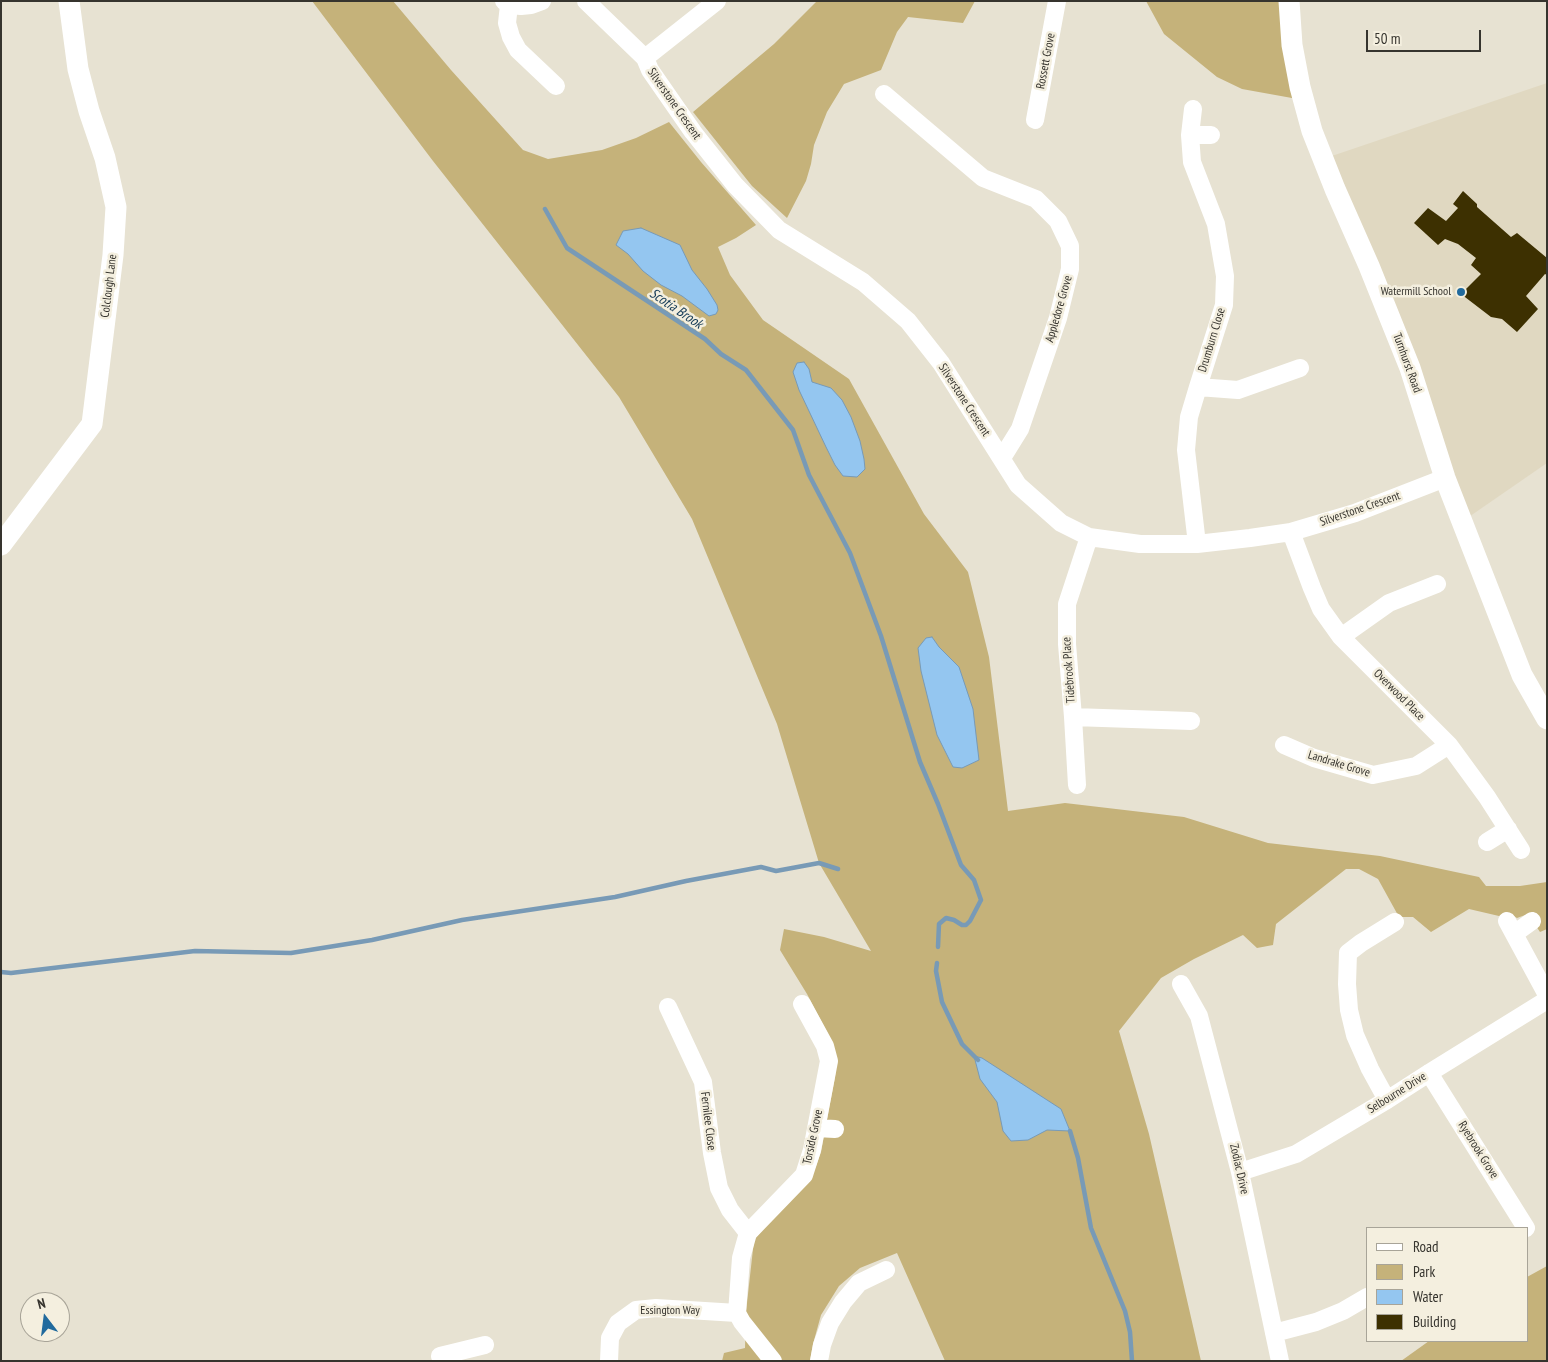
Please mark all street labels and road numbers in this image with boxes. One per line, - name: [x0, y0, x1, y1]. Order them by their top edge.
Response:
- street label: Rossett Grove: [1034, 32, 1058, 90]
- street label: Silverstone Crescent: [644, 66, 704, 142]
- street label: Colclough Lane: [98, 254, 120, 318]
- street label: Appledore Grove: [1043, 274, 1075, 344]
- street label: Drumburn Close: [1195, 306, 1229, 374]
- street label: Turnhurst Road: [1390, 331, 1424, 395]
- street label: Silverstone Crescent: [935, 361, 993, 439]
- street label: Silverstone Crescent: [1318, 489, 1402, 529]
- street label: Tidebrook Place: [1060, 636, 1078, 704]
- street label: Overwood Place: [1370, 666, 1428, 724]
- street label: Landrake Grove: [1306, 748, 1372, 780]
- street label: Selbourne Drive: [1365, 1069, 1429, 1117]
- street label: Fernilee Close: [697, 1091, 719, 1151]
- street label: Torside Grove: [800, 1108, 826, 1166]
- street label: Ryebrook Grove: [1455, 1119, 1501, 1181]
- street label: Zodiac Drive: [1226, 1142, 1252, 1196]
- street label: Essington Way: [640, 1304, 700, 1318]

